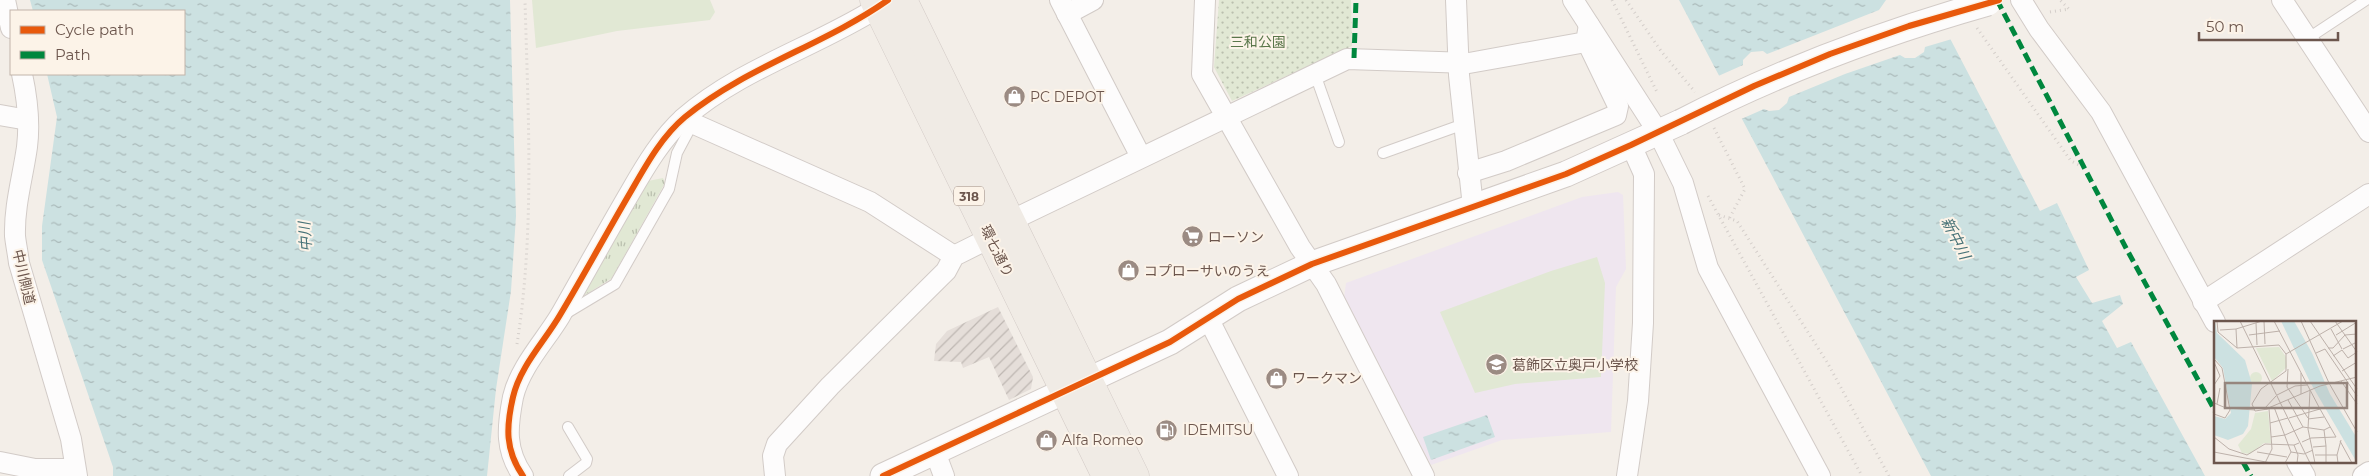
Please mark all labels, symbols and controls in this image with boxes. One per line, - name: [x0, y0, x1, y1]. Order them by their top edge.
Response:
- legend: [10, 10, 185, 75]
- scale bar: [2199, 10, 2338, 42]
- text: 50 m: [2206, 17, 2244, 36]
- text: Cycle path: [55, 20, 134, 39]
- park label: 三和公園: [1230, 33, 1286, 51]
- text: Path: [55, 45, 91, 64]
- shop icon: PC DEPOT: [1002, 85, 1026, 109]
- place label: PC DEPOT: [1030, 88, 1104, 106]
- road number: 318: [954, 187, 984, 206]
- water label: 新中川: [1937, 214, 1976, 264]
- water label: 中川: [294, 219, 316, 253]
- street label: 環七通り: [977, 222, 1017, 280]
- supermarket icon: ローソン: [1180, 225, 1204, 249]
- place label: ローソン: [1208, 228, 1264, 246]
- street label: 中川側道: [9, 248, 39, 306]
- shop icon: コプローサいのうえ: [1116, 259, 1140, 283]
- place label: コプローサいのうえ: [1144, 262, 1270, 280]
- inset map: [2214, 321, 2356, 464]
- school or university icon: 葛飾区立奥戸小学校: [1484, 353, 1508, 377]
- place label: 葛飾区立奥戸小学校: [1512, 356, 1638, 374]
- shop icon: ワークマン: [1264, 366, 1288, 390]
- place label: ワークマン: [1292, 369, 1362, 387]
- fuel station icon: IDEMITSU: [1155, 418, 1179, 442]
- place label: IDEMITSU: [1183, 421, 1253, 439]
- shop icon: Alfa Romeo: [1034, 428, 1058, 452]
- place label: Alfa Romeo: [1062, 431, 1144, 449]

